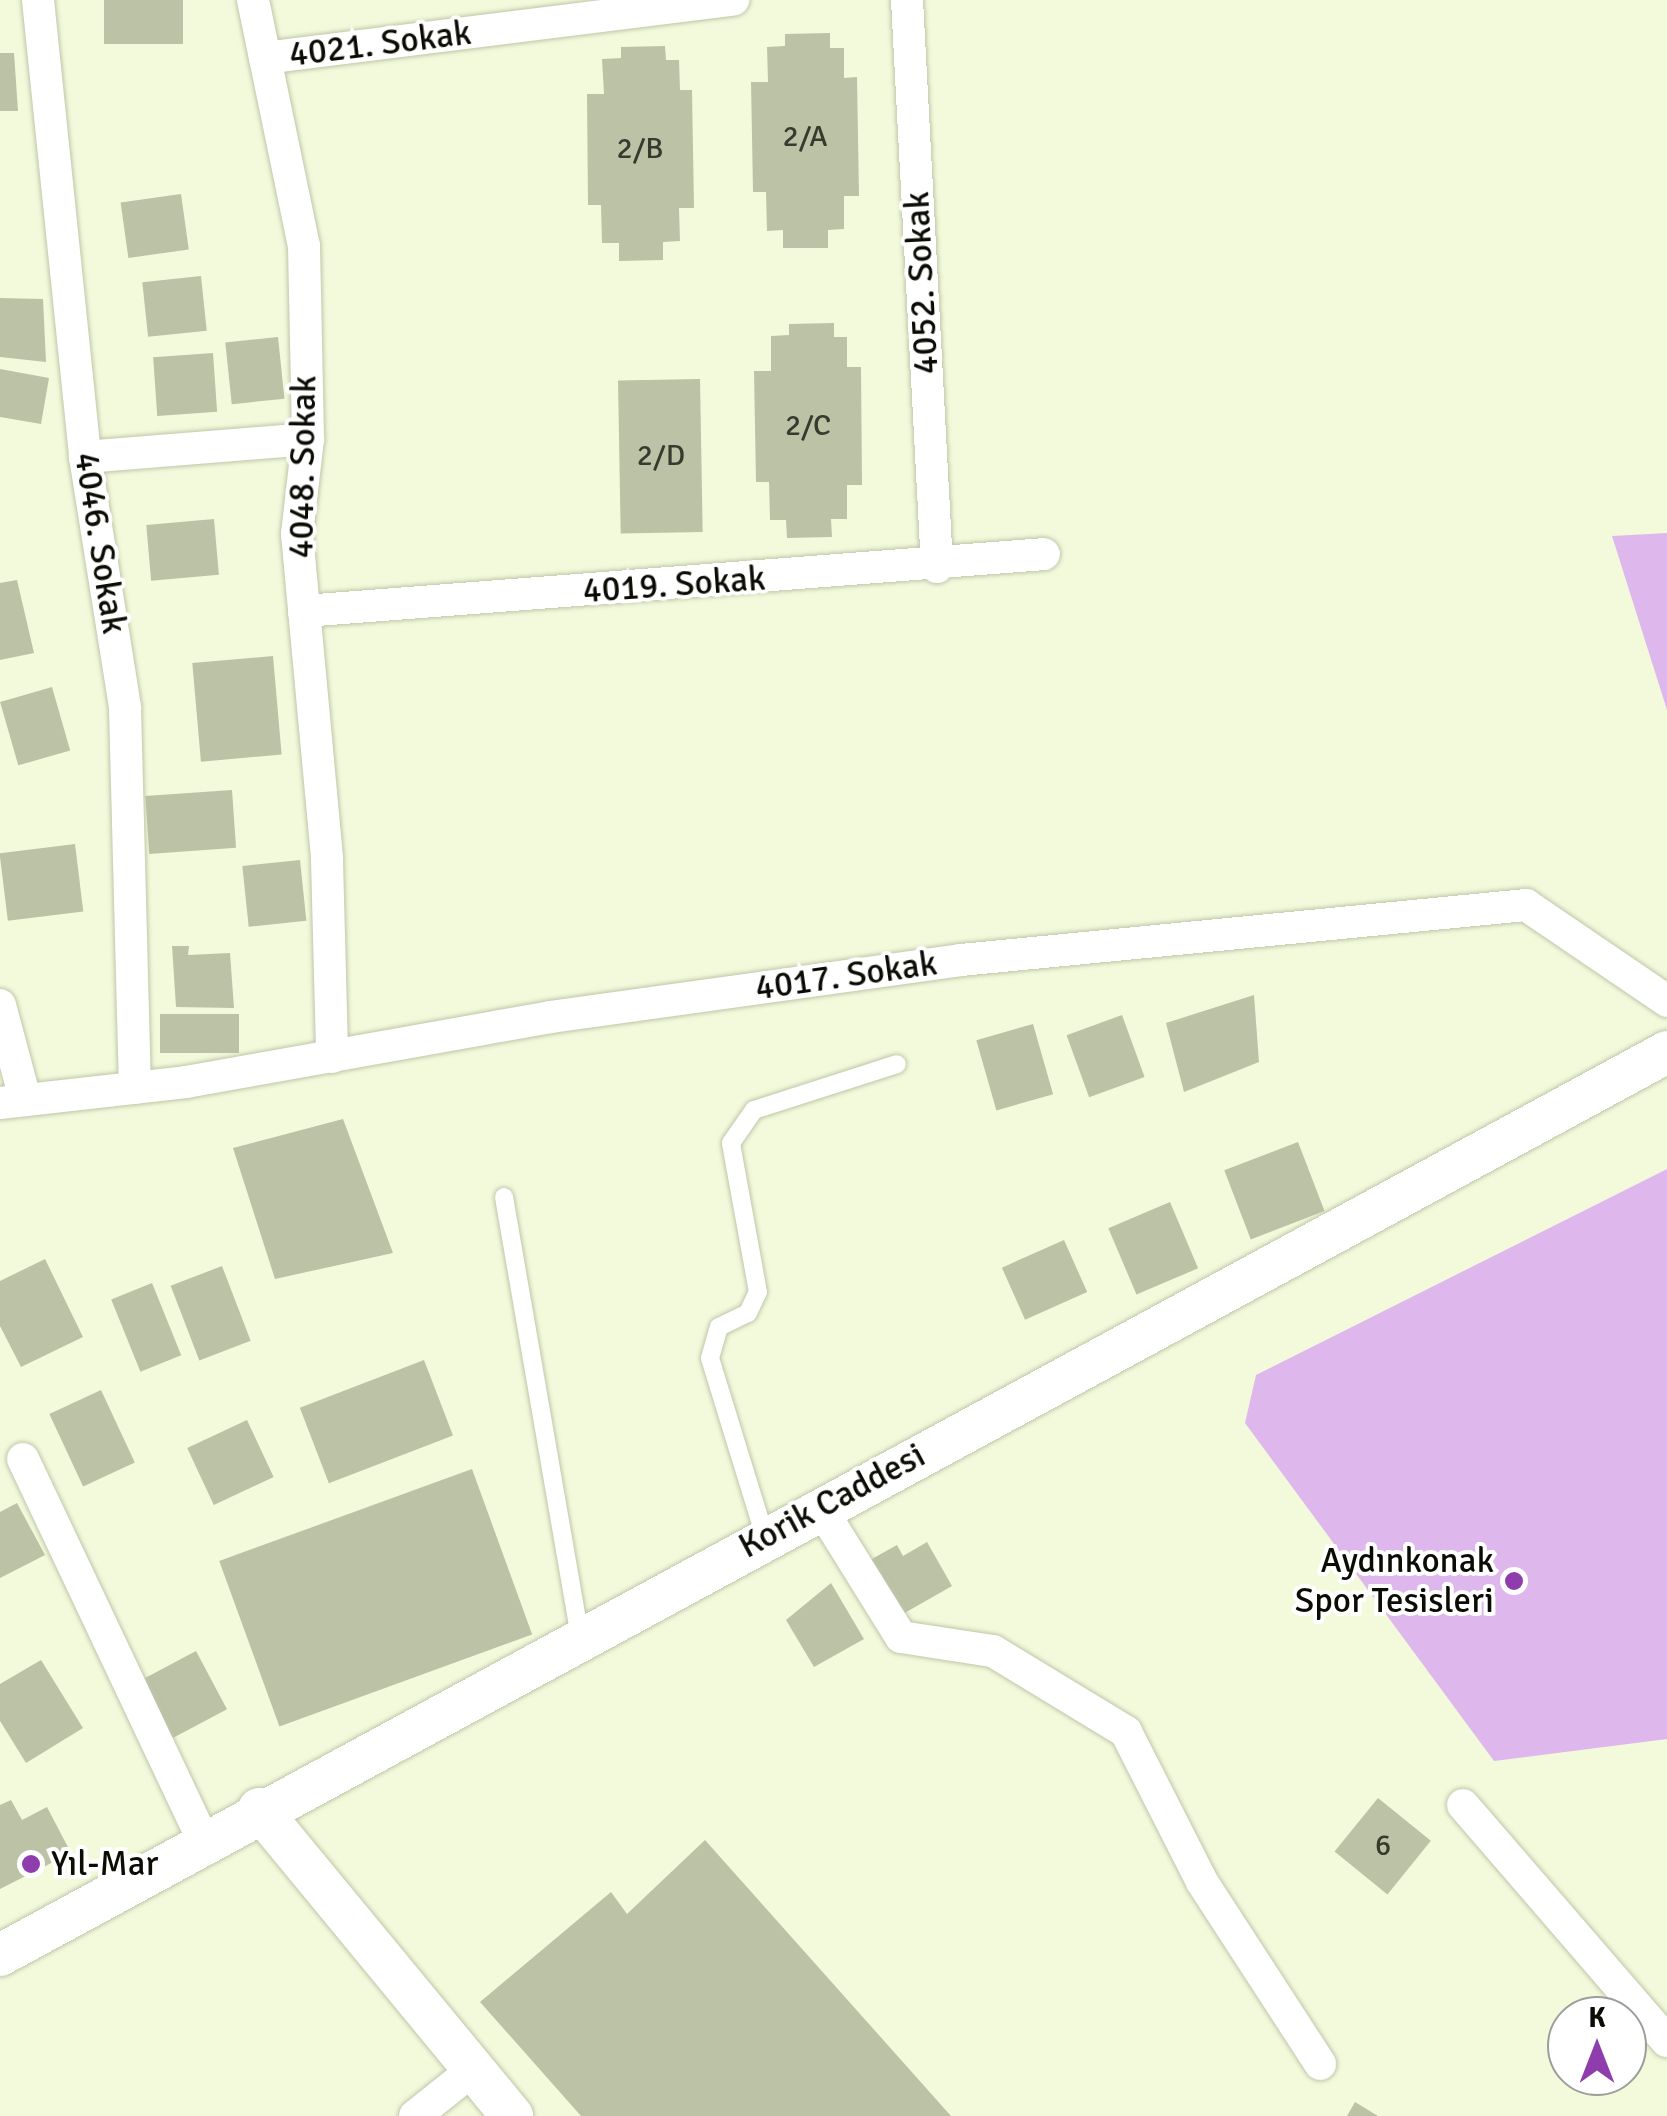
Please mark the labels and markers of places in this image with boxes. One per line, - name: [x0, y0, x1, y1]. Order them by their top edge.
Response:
- place label: Aydınkonak Spor Tesisleri: [1295, 1540, 1494, 1622]
- marker: Aydınkonak Spor Tesisleri: [1503, 1570, 1525, 1592]
- place label: Yıl-Mar: [51, 1843, 158, 1885]
- marker: Yıl-Mar: [20, 1853, 42, 1875]

